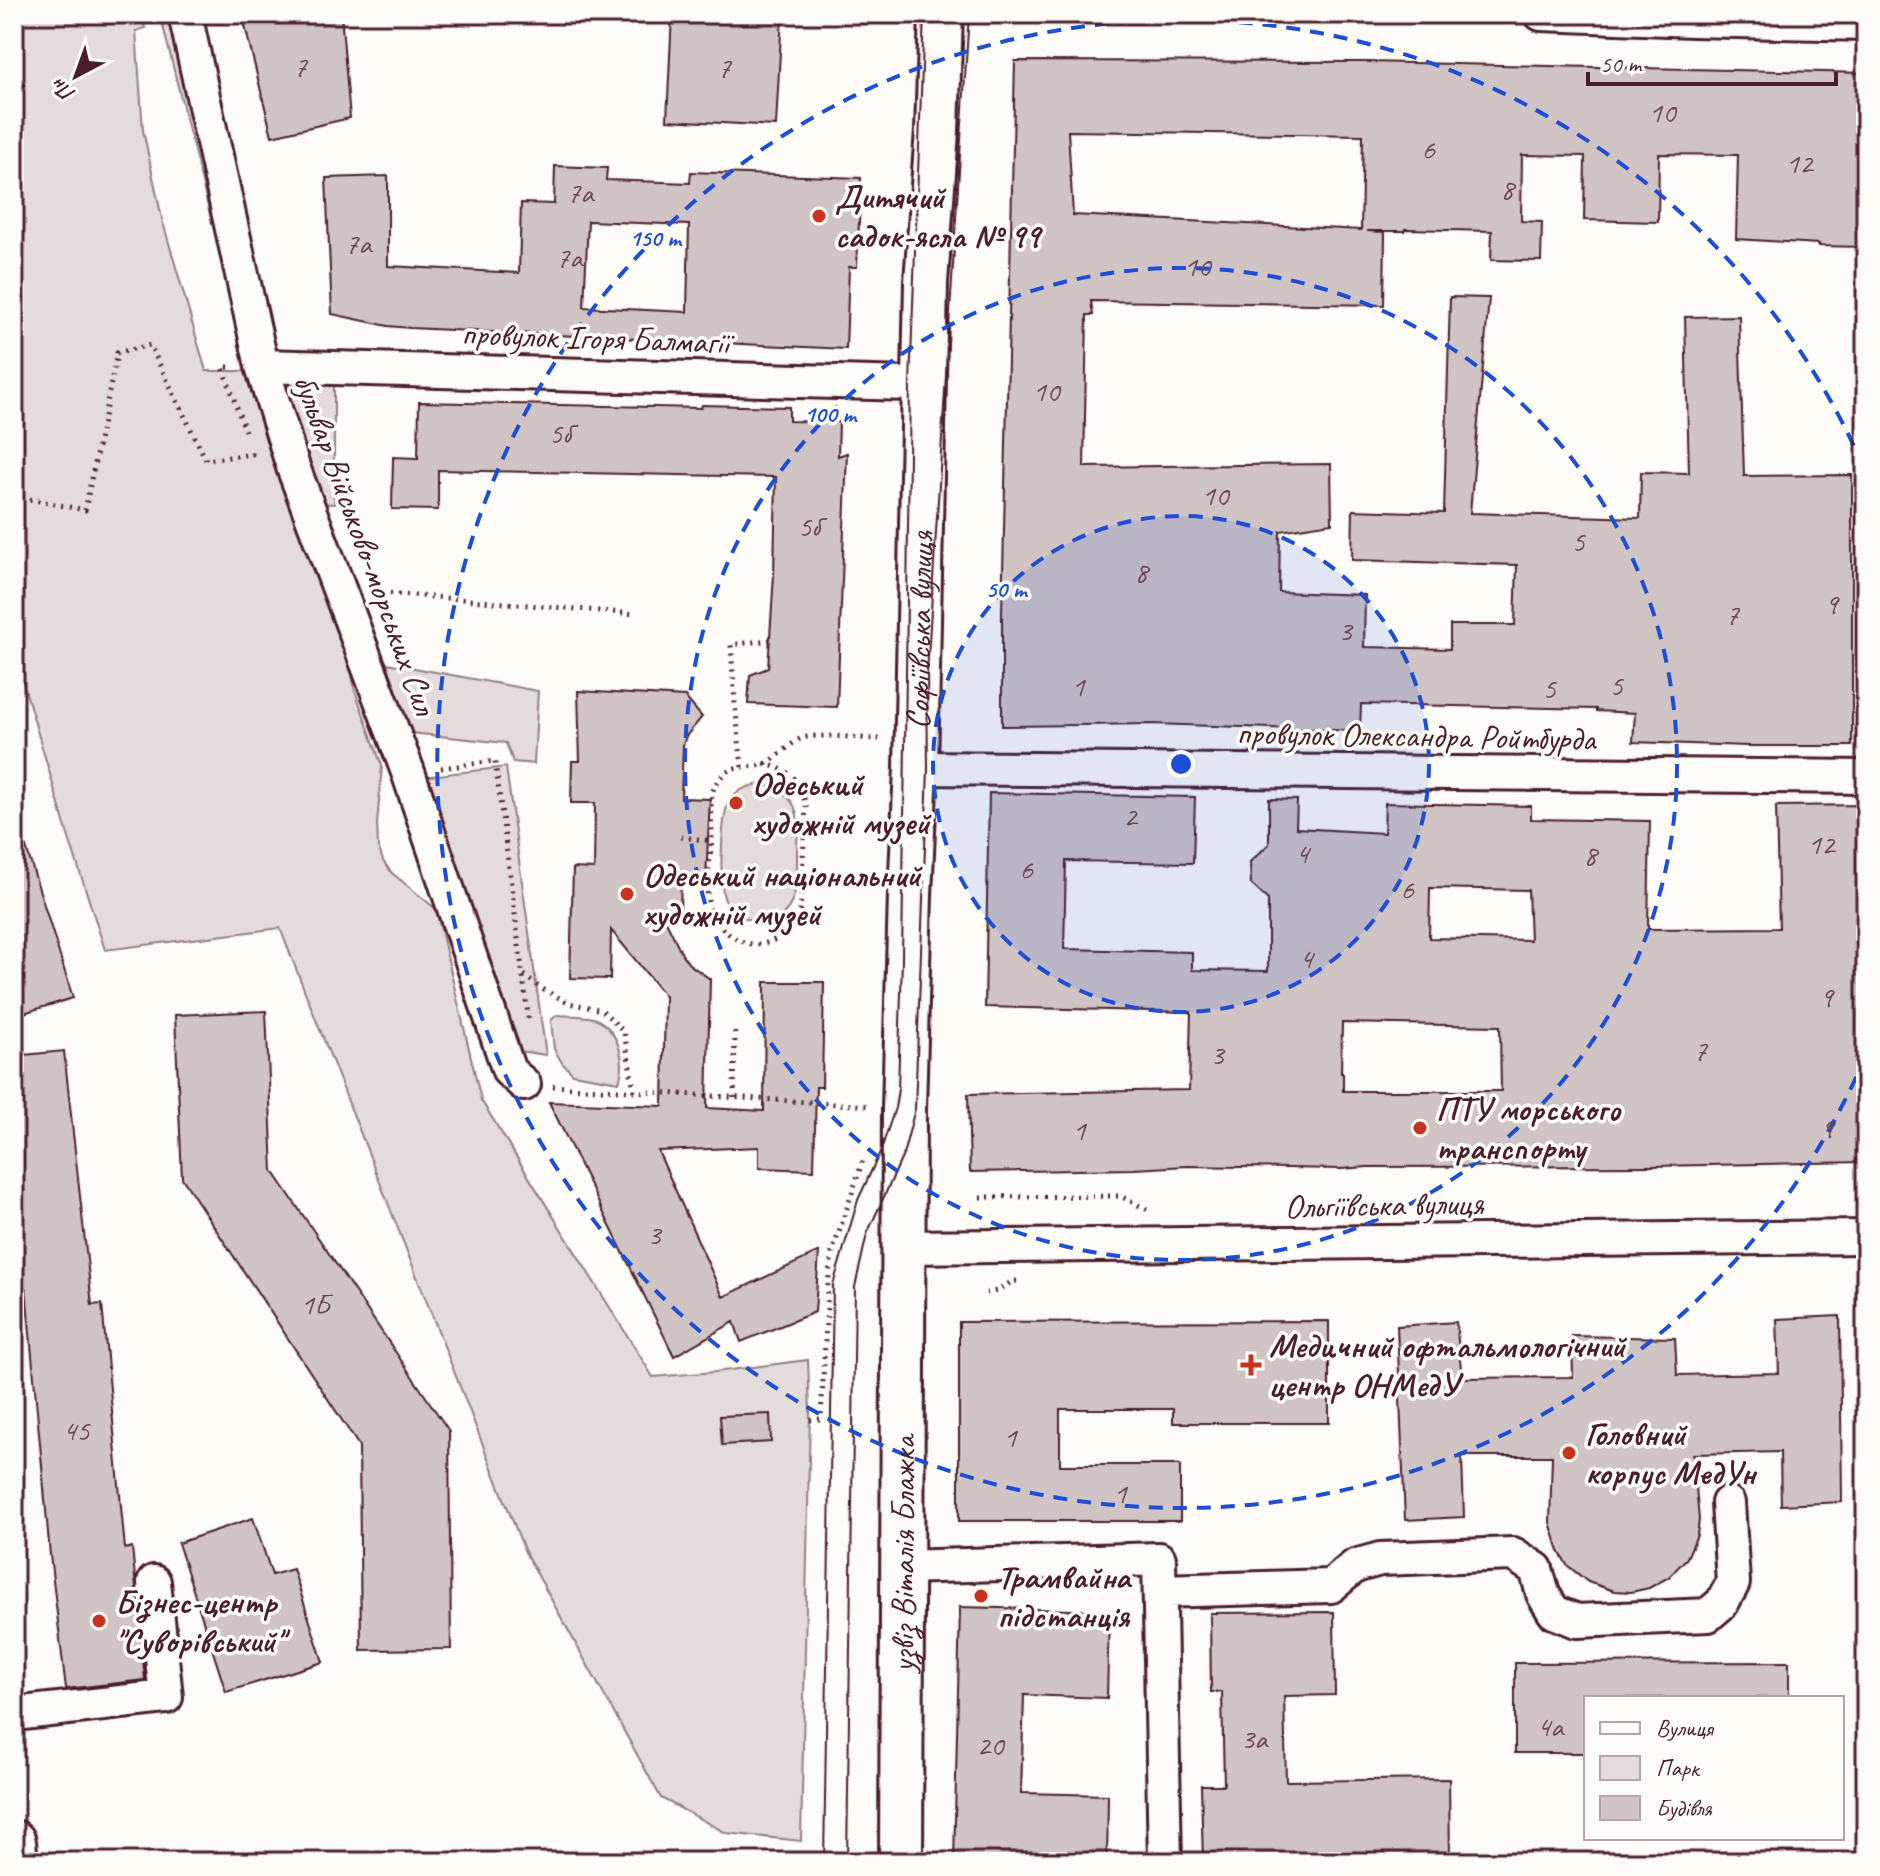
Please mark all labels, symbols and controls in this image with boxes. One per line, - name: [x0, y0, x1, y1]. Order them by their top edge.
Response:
- north arrow: [36, 36, 116, 116]
- scale bar: [1588, 36, 1836, 86]
- house number: 7: [293, 47, 308, 85]
- house number: 7: [717, 48, 732, 86]
- text: 50 m: [1600, 49, 1643, 79]
- text: Пн: [45, 71, 81, 108]
- house number: 10: [1649, 93, 1678, 131]
- house number: 6: [1421, 130, 1436, 168]
- house number: 12: [1786, 144, 1815, 182]
- house number: 8: [1500, 170, 1516, 208]
- house number: 7а: [567, 173, 595, 211]
- place label: Дитячий садок-ясла № 99: [835, 175, 1044, 257]
- marker: Дитячий садок-ясла № 99: [810, 207, 828, 225]
- text: 150 m: [629, 223, 683, 253]
- house number: 7а: [345, 224, 373, 262]
- house number: 7а: [556, 238, 584, 276]
- house number: 10: [1184, 247, 1213, 285]
- street label: провулок Ігоря Балмагії: [461, 311, 735, 364]
- street label: бульвар Військово-морських Сил: [284, 368, 448, 722]
- house number: 10: [1033, 372, 1062, 410]
- text: 100 m: [804, 399, 858, 429]
- house number: 5б: [549, 414, 579, 452]
- house number: 10: [1202, 476, 1231, 514]
- house number: 5б: [798, 507, 828, 545]
- house number: 5: [1571, 522, 1586, 560]
- street label: Софіївська вулиця: [896, 529, 943, 730]
- house number: 8: [1134, 553, 1150, 591]
- text: 50 m: [986, 574, 1029, 604]
- house number: 9: [1824, 585, 1840, 623]
- house number: 7: [1725, 595, 1740, 633]
- house number: 3: [1338, 611, 1354, 649]
- house number: 5: [1609, 666, 1624, 704]
- house number: 1: [1071, 667, 1086, 705]
- house number: 5: [1542, 669, 1557, 707]
- street label: провулок Олександра Ройтбурда: [1236, 711, 1598, 760]
- centre of rings: [1167, 750, 1195, 778]
- place label: Одеський художній музей: [752, 762, 932, 845]
- marker: Одеський художній музей: [727, 794, 745, 812]
- house number: 2: [1123, 797, 1139, 835]
- house number: 12: [1808, 825, 1837, 863]
- house number: 4: [1295, 834, 1311, 872]
- house number: 8: [1583, 836, 1599, 874]
- house number: 6: [1019, 850, 1034, 888]
- place label: Одеський національний художній музей: [643, 853, 923, 936]
- house number: 6: [1400, 870, 1415, 908]
- marker: Одеський національний художній музей: [618, 885, 636, 903]
- house number: 4: [1299, 939, 1315, 977]
- house number: 9: [1819, 978, 1835, 1016]
- house number: 7: [1693, 1031, 1708, 1069]
- house number: 3: [1210, 1035, 1226, 1073]
- place label: ПТУ морського транспорту: [1436, 1087, 1622, 1169]
- house number: 9: [1820, 1109, 1836, 1147]
- house number: 1: [1072, 1111, 1087, 1149]
- marker: ПТУ морського транспорту: [1411, 1119, 1429, 1137]
- street label: Ольгіївська вулиця: [1284, 1181, 1485, 1228]
- house number: 3: [647, 1215, 663, 1253]
- house number: 1Б: [301, 1285, 334, 1323]
- place label: Медичний офтальмологічний центр ОНМедУ: [1269, 1324, 1628, 1406]
- marker: Медичний офтальмологічний центр ОНМедУ: [1240, 1354, 1262, 1376]
- house number: 45: [63, 1411, 91, 1449]
- place label: Головний корпус МедУн: [1585, 1412, 1758, 1494]
- house number: 1: [1003, 1418, 1018, 1456]
- street label: узвіз Віталія Блажка: [881, 1433, 925, 1674]
- marker: Головний корпус МедУн: [1560, 1444, 1578, 1462]
- house number: 1: [1113, 1474, 1128, 1512]
- place label: Трамвайна підстанція: [997, 1555, 1133, 1637]
- place label: Бізнес-центр "Суворівський": [115, 1580, 290, 1662]
- marker: Трамвайна підстанція: [972, 1587, 990, 1605]
- marker: Бізнес-центр "Суворівський": [90, 1612, 108, 1630]
- legend: [1584, 1696, 1844, 1840]
- house number: 4а: [1537, 1707, 1565, 1745]
- text: Вулиця: [1656, 1713, 1715, 1743]
- house number: 3а: [1241, 1719, 1269, 1757]
- house number: 20: [977, 1726, 1006, 1764]
- text: Парк: [1656, 1753, 1701, 1783]
- text: Будівля: [1656, 1793, 1713, 1823]

